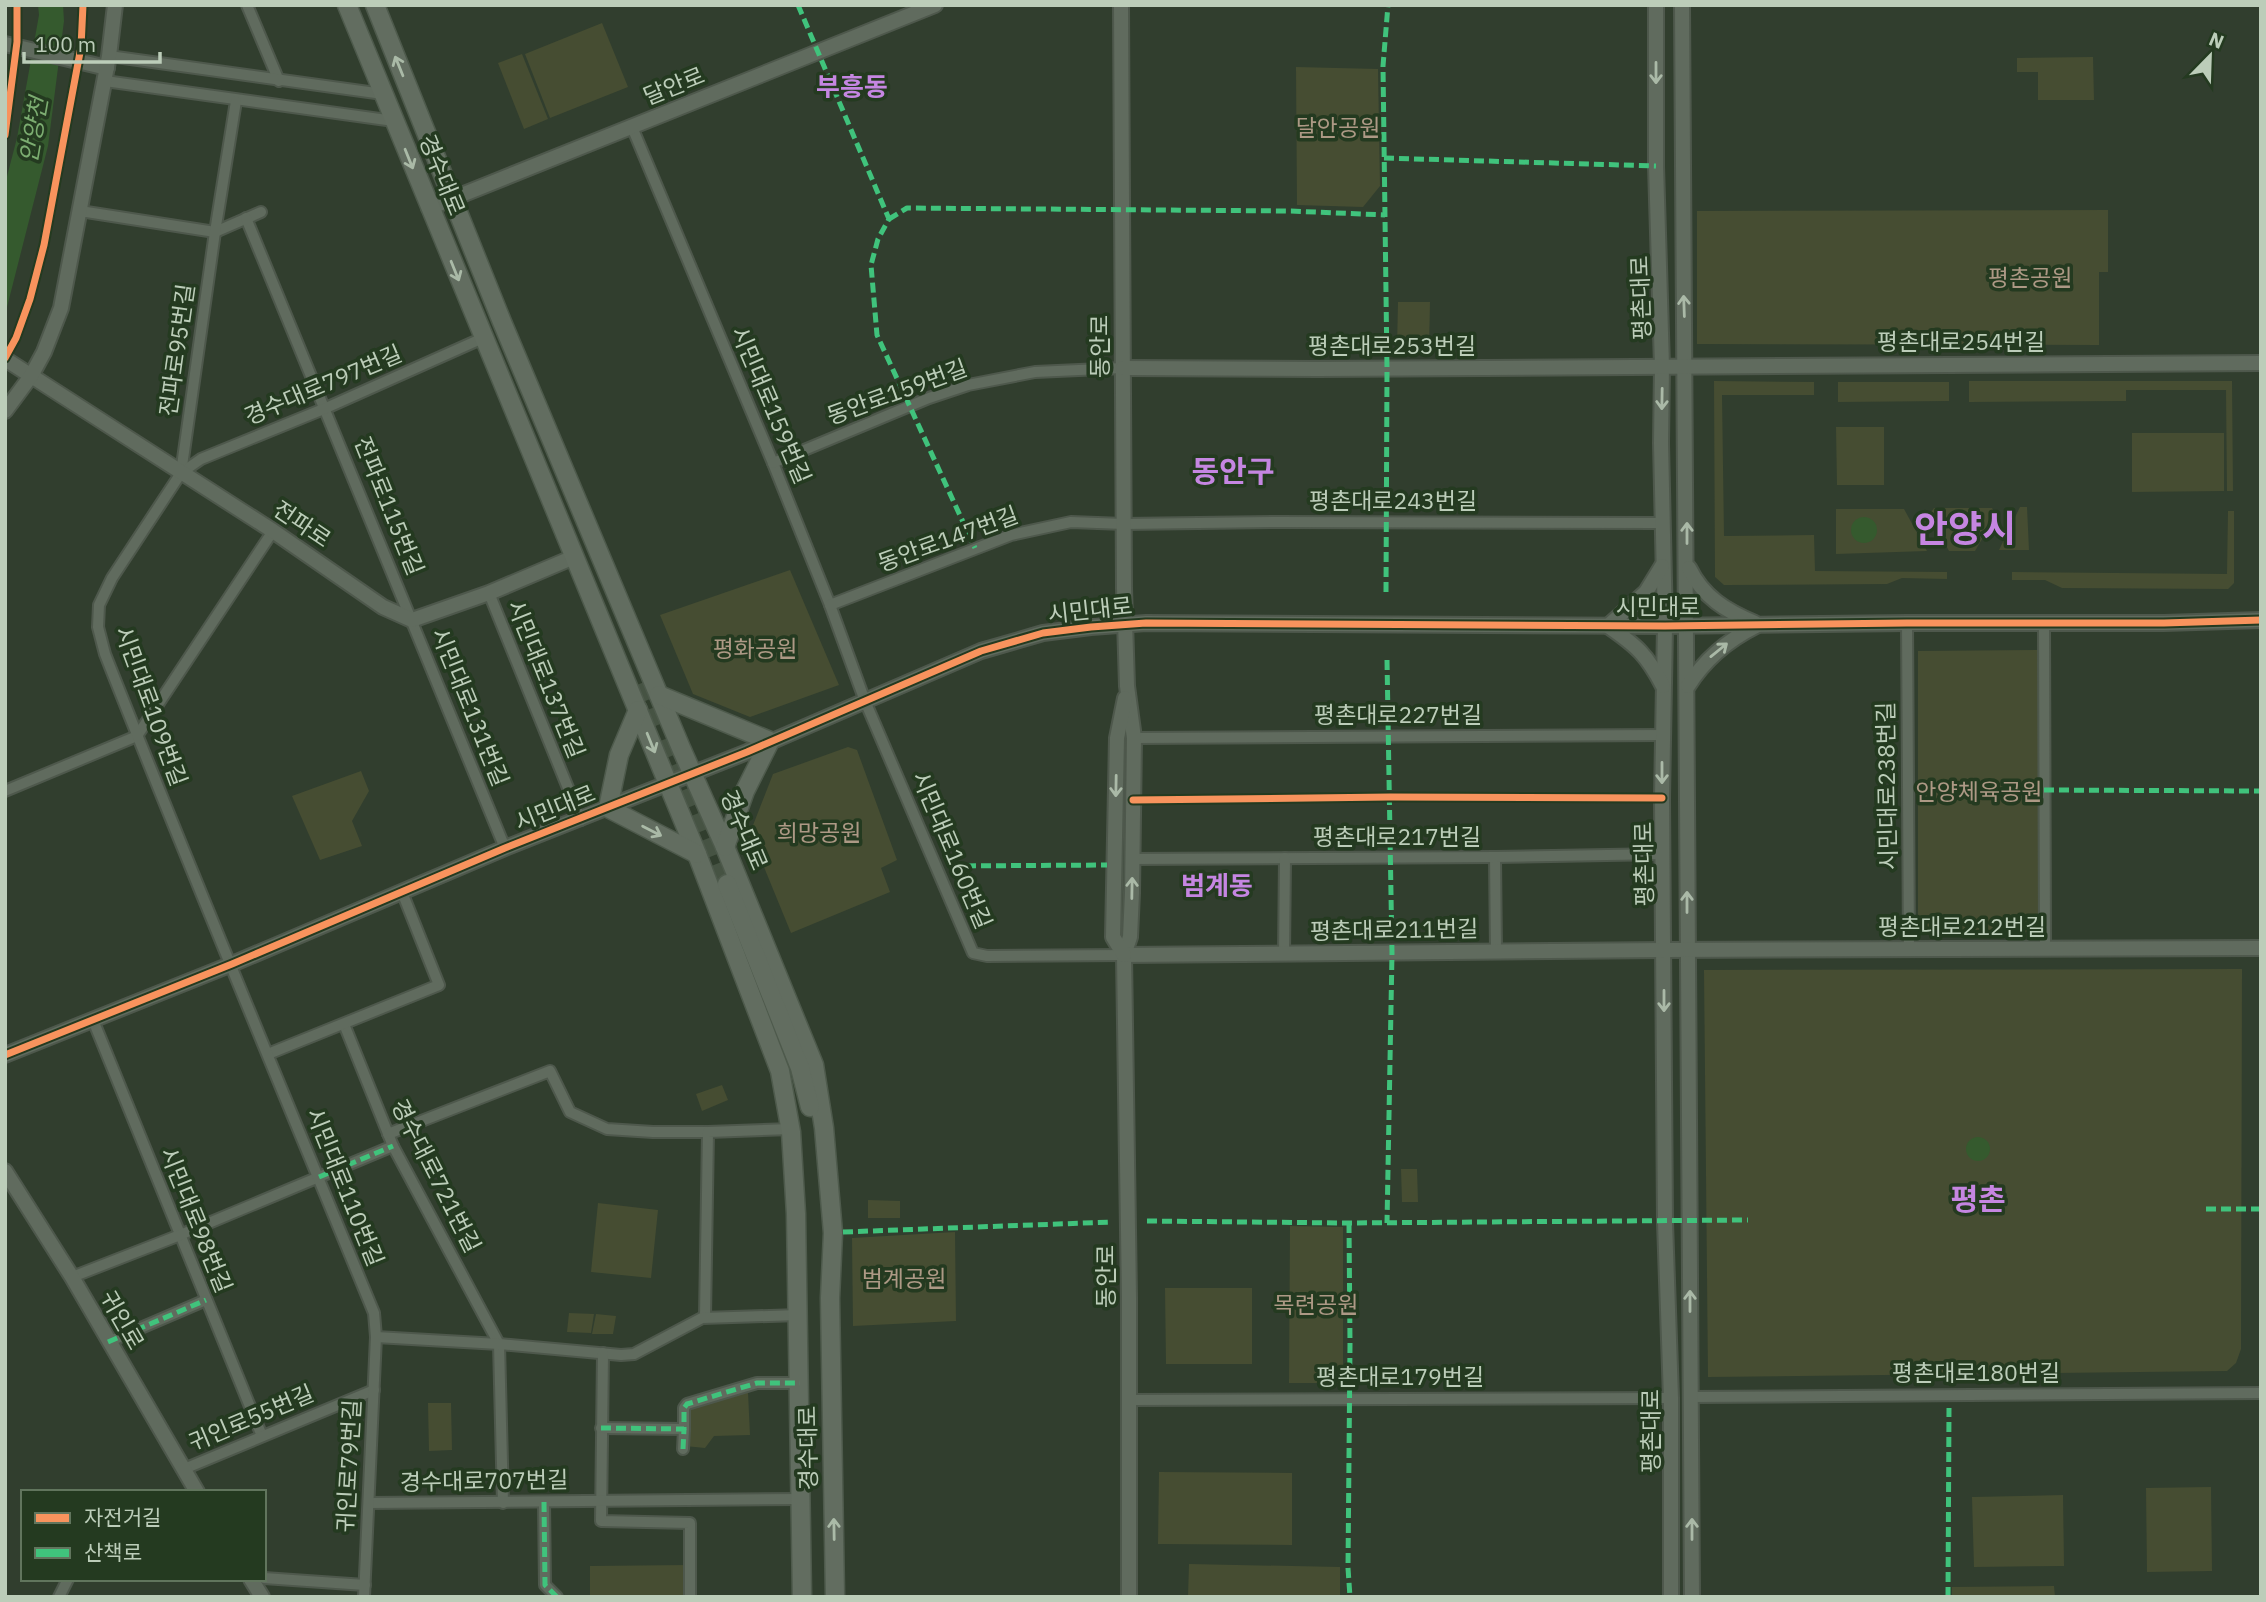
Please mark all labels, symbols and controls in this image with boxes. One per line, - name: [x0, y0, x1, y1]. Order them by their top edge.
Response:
- scale bar: [24, 21, 161, 65]
- north arrow: [2175, 21, 2245, 91]
- text: N: [2206, 27, 2228, 54]
- text: 100 m: [35, 30, 96, 58]
- one-way arrow: [392, 56, 405, 77]
- street label: 달안로: [639, 59, 709, 111]
- one-way arrow: [1649, 62, 1663, 85]
- district label: 부흥동: [816, 69, 888, 103]
- water label: 안양천: [12, 92, 55, 165]
- park label: 달안공원: [1296, 112, 1380, 142]
- street label: 경수대로: [413, 130, 473, 219]
- one-way arrow: [404, 148, 417, 170]
- street label: 평촌대로: [1624, 255, 1656, 341]
- one-way arrow: [450, 259, 463, 281]
- park label: 평촌공원: [1988, 262, 2072, 292]
- street label: 전파로95번길: [152, 282, 200, 418]
- one-way arrow: [1677, 295, 1690, 318]
- street label: 동안로: [1084, 314, 1114, 378]
- street label: 시민대로159번길: [725, 321, 819, 488]
- street label: 평촌대로254번길: [1877, 326, 2045, 356]
- street label: 평촌대로253번길: [1308, 330, 1476, 360]
- street label: 경수대로797번길: [239, 337, 406, 431]
- street label: 동안로159번길: [822, 352, 971, 430]
- one-way arrow: [1655, 387, 1668, 410]
- street label: 전파로115번길: [348, 432, 431, 579]
- district label: 동안구: [1192, 451, 1274, 490]
- street label: 평촌대로243번길: [1309, 485, 1477, 515]
- street label: 전파로: [268, 493, 337, 553]
- street label: 동안로147번길: [873, 499, 1022, 577]
- district label: 안양시: [1914, 504, 2016, 552]
- one-way arrow: [1680, 522, 1694, 545]
- street label: 시민대로: [1046, 590, 1134, 628]
- street label: 시민대로: [1616, 591, 1700, 621]
- street label: 시민대로137번길: [501, 595, 592, 762]
- street label: 시민대로109번길: [109, 621, 195, 790]
- street label: 시민대로131번길: [425, 623, 516, 790]
- park label: 평화공원: [713, 633, 797, 663]
- one-way arrow: [1709, 643, 1727, 658]
- street label: 평촌대로227번길: [1314, 699, 1482, 729]
- street label: 시민대로238번길: [1870, 702, 1902, 870]
- one-way arrow: [645, 731, 658, 753]
- one-way arrow: [1655, 762, 1669, 785]
- street label: 시민대로160번길: [906, 766, 1000, 933]
- one-way arrow: [1109, 774, 1123, 797]
- park label: 안양체육공원: [1916, 776, 2042, 806]
- street label: 시민대로: [510, 777, 599, 837]
- street label: 경수대로: [715, 785, 775, 874]
- park label: 희망공원: [777, 817, 861, 847]
- street label: 평촌대로217번길: [1313, 821, 1481, 851]
- street label: 평촌대로: [1627, 821, 1659, 907]
- one-way arrow: [642, 824, 662, 838]
- district label: 범계동: [1181, 868, 1253, 902]
- one-way arrow: [1125, 876, 1139, 899]
- one-way arrow: [1680, 891, 1694, 914]
- street label: 평촌대로212번길: [1878, 911, 2046, 941]
- street label: 평촌대로211번길: [1310, 913, 1478, 945]
- one-way arrow: [1658, 989, 1671, 1012]
- street label: 경수대로721번길: [385, 1094, 488, 1257]
- street label: 시민대로110번길: [300, 1103, 391, 1270]
- street label: 시민대로98번길: [154, 1142, 240, 1297]
- district label: 평촌: [1950, 1179, 2006, 1218]
- street label: 동안로: [1090, 1244, 1120, 1308]
- park label: 범계공원: [862, 1263, 946, 1293]
- street label: 귀인로: [94, 1285, 152, 1354]
- park label: 목련공원: [1274, 1289, 1358, 1319]
- one-way arrow: [1683, 1290, 1697, 1313]
- street label: 평촌대로180번길: [1892, 1357, 2060, 1387]
- street label: 평촌대로179번길: [1316, 1361, 1484, 1391]
- street label: 귀인로55번길: [183, 1377, 318, 1457]
- street label: 평촌대로: [1635, 1389, 1665, 1473]
- street label: 귀인로79번길: [330, 1399, 366, 1533]
- street label: 경수대로: [791, 1405, 823, 1491]
- street label: 경수대로707번길: [400, 1464, 568, 1496]
- legend: [21, 1490, 266, 1581]
- text: 자전거길: [84, 1503, 161, 1531]
- one-way arrow: [827, 1517, 840, 1540]
- one-way arrow: [1685, 1517, 1699, 1540]
- text: 산책로: [84, 1538, 142, 1566]

